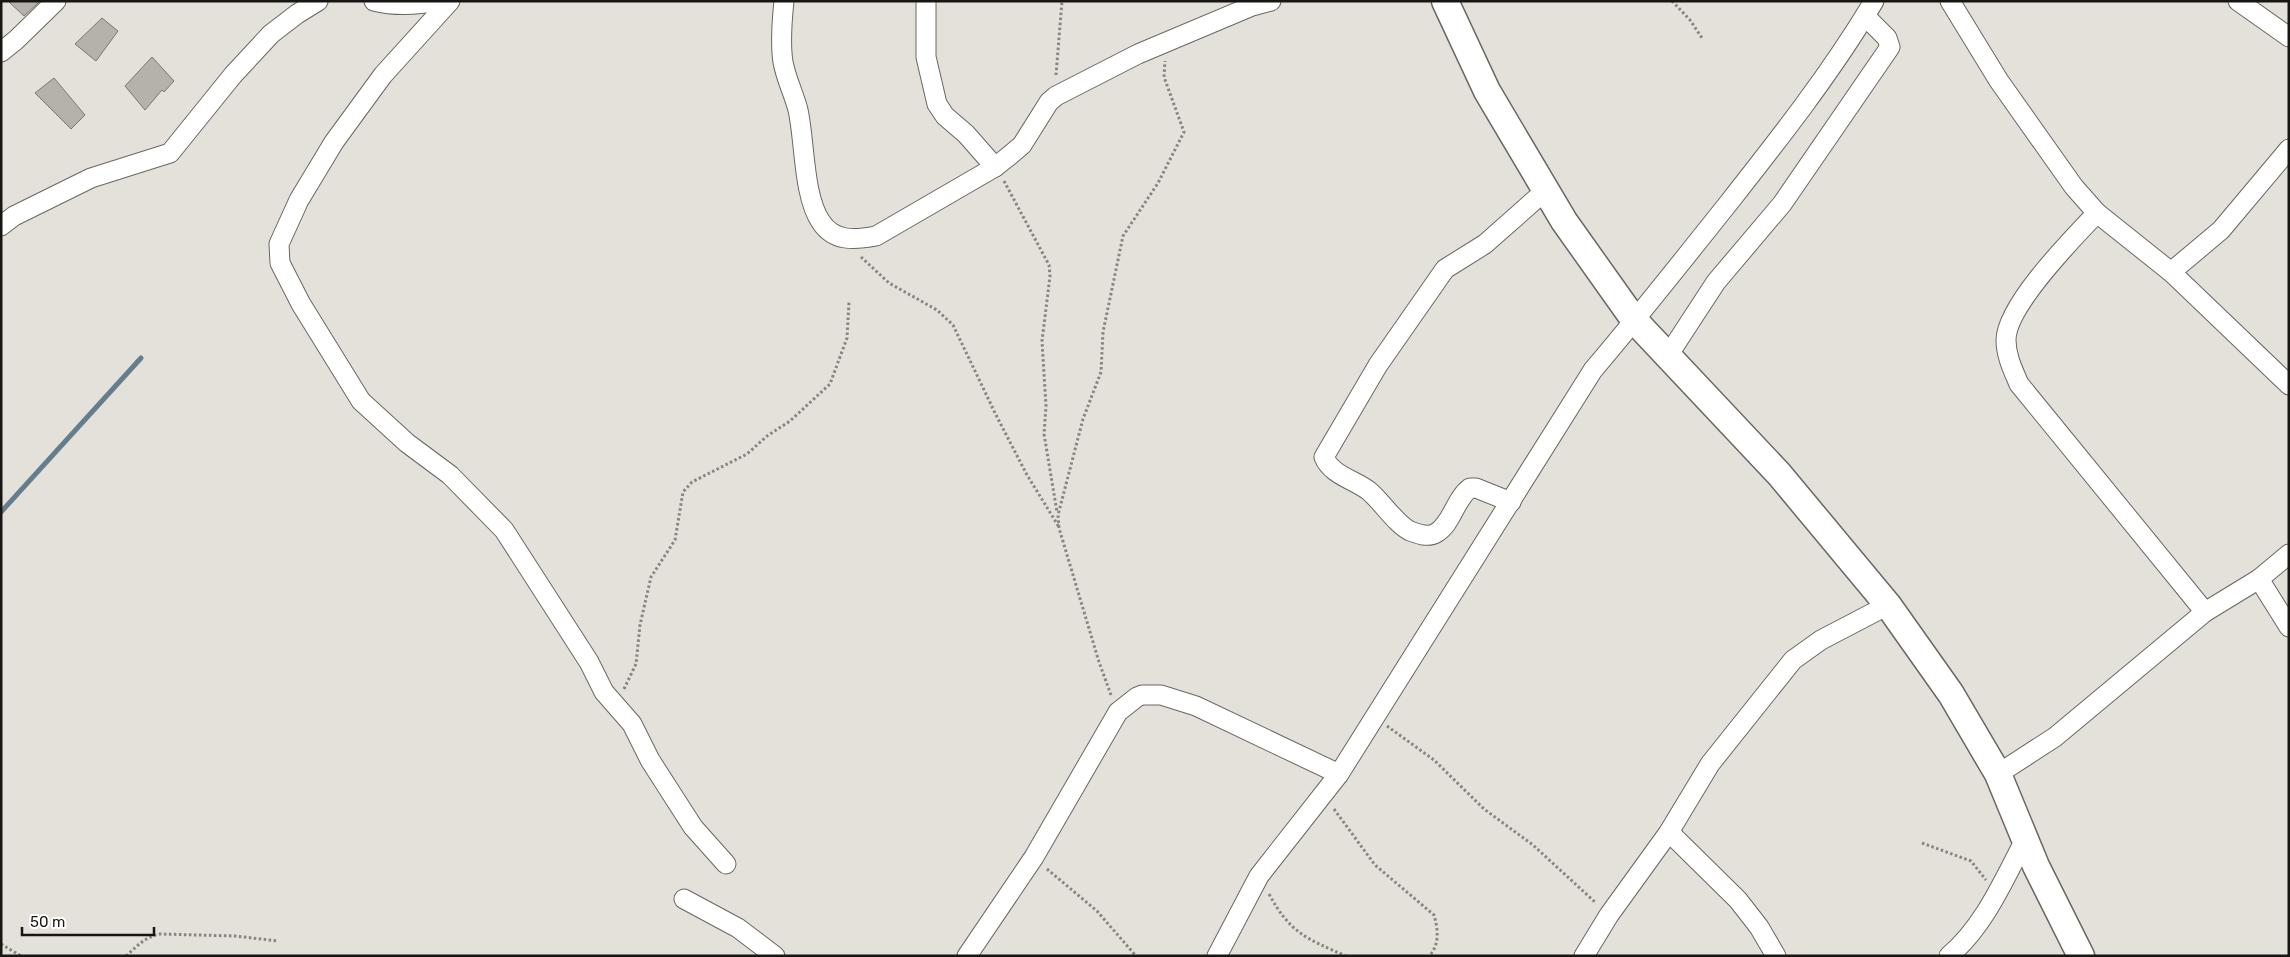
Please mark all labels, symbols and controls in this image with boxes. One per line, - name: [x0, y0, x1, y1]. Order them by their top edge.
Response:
- scale bar: [22, 904, 155, 936]
- text: 50 m: [30, 913, 65, 931]

